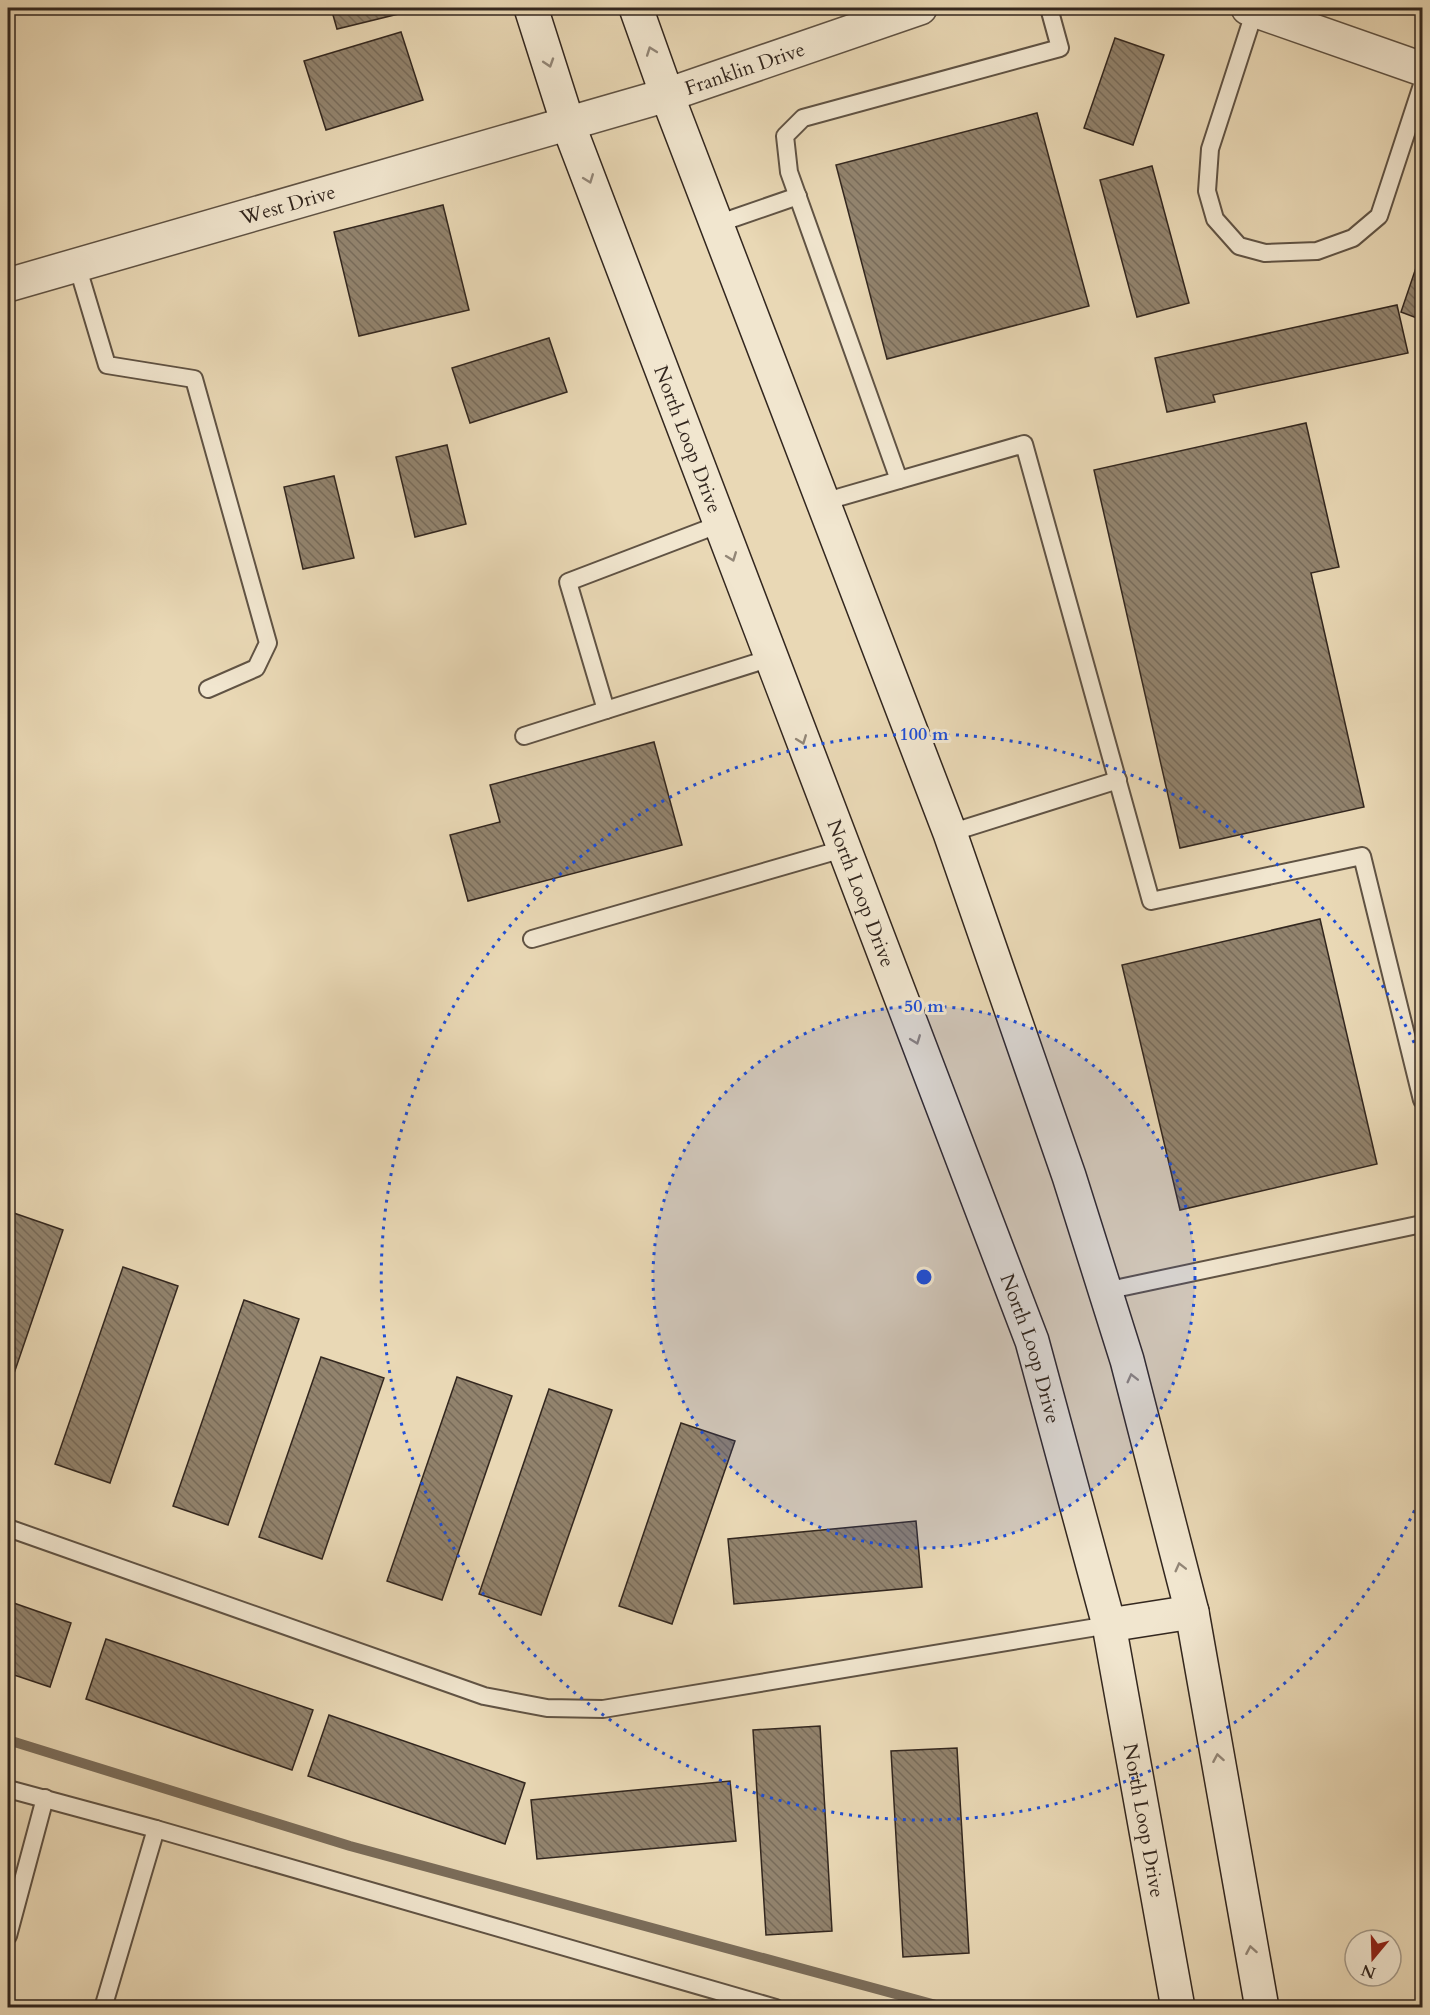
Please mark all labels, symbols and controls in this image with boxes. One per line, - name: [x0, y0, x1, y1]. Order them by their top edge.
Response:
- street label: Franklin Drive: [681, 35, 808, 101]
- one-way arrow: [646, 46, 659, 57]
- one-way arrow: [542, 57, 554, 68]
- one-way arrow: [582, 173, 594, 184]
- street label: West Drive: [236, 178, 338, 231]
- street label: North Loop Drive: [648, 361, 729, 517]
- one-way arrow: [725, 552, 738, 562]
- text: 100 m: [899, 722, 949, 747]
- one-way arrow: [794, 734, 807, 745]
- street label: North Loop Drive: [821, 816, 902, 971]
- text: 50 m: [904, 994, 944, 1019]
- one-way arrow: [909, 1034, 922, 1044]
- centre of rings: [914, 1267, 934, 1287]
- street label: North Loop Drive: [994, 1270, 1067, 1426]
- one-way arrow: [1127, 1373, 1139, 1383]
- one-way arrow: [1175, 1562, 1188, 1572]
- street label: North Loop Drive: [1117, 1741, 1171, 1900]
- one-way arrow: [1212, 1753, 1225, 1763]
- north arrow: [1343, 1928, 1403, 1988]
- one-way arrow: [1246, 1945, 1258, 1955]
- text: N: [1358, 1959, 1379, 1984]

